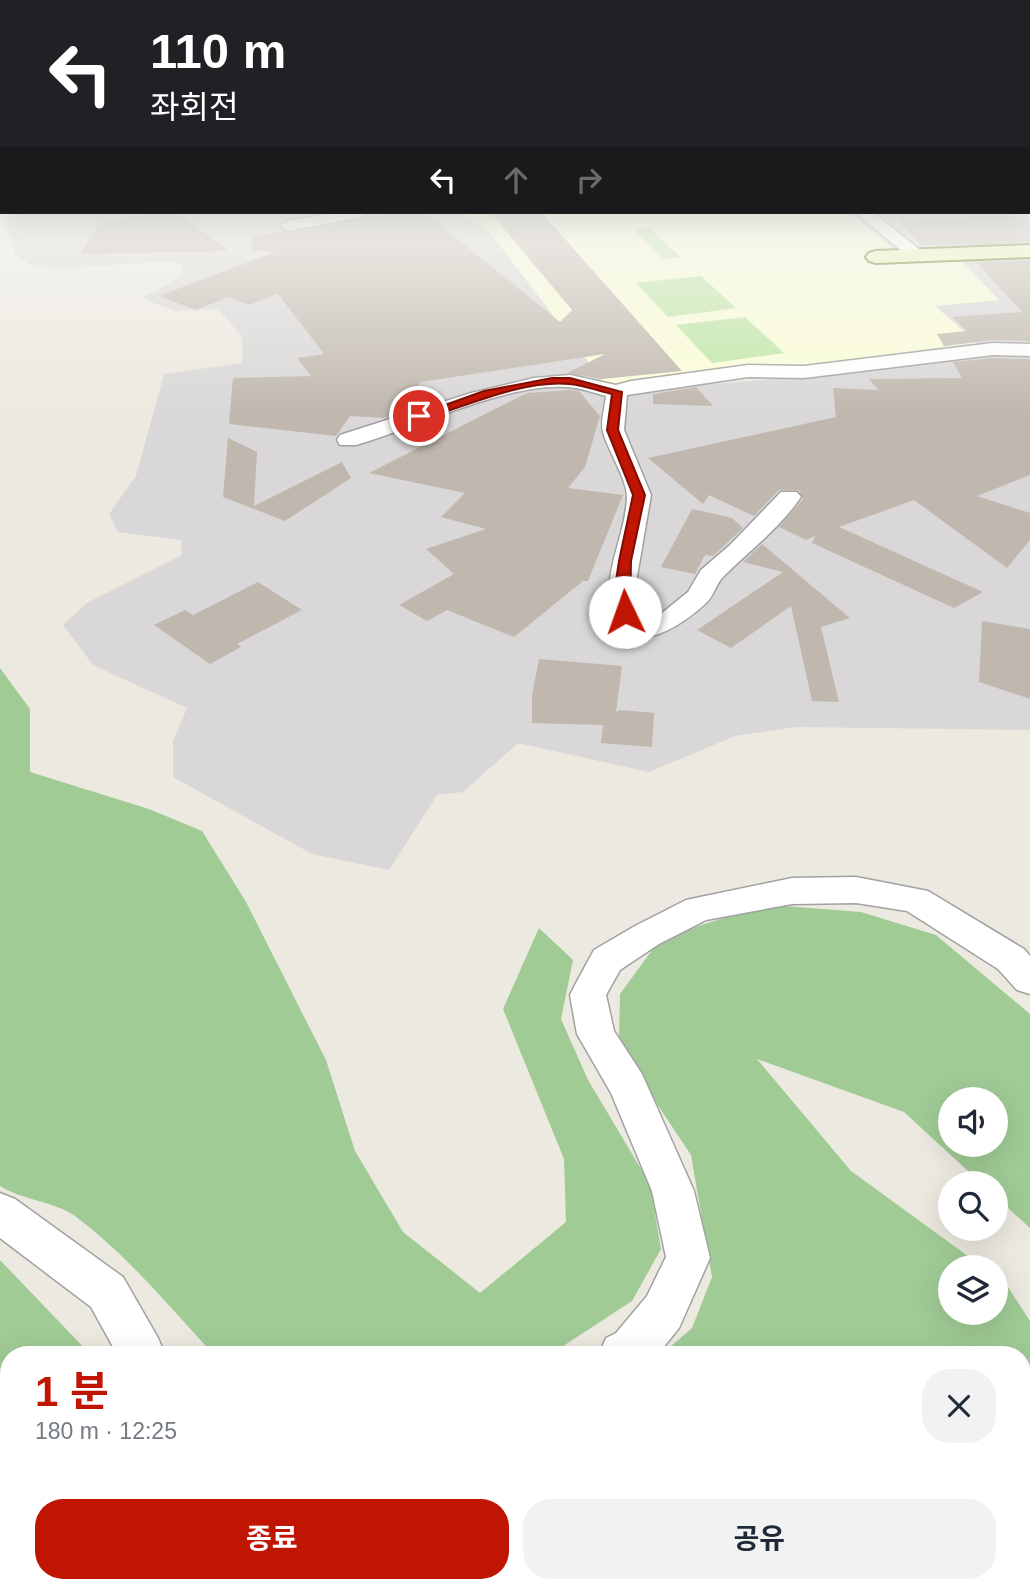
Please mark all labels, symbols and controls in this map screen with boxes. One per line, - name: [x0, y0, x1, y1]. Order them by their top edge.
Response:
- text: 110 m: [150, 24, 286, 78]
- icon: left: [35, 28, 126, 119]
- text: 좌회전: [150, 89, 238, 125]
- icon: left: [424, 161, 462, 199]
- icon: ahead: [497, 161, 535, 199]
- icon: right: [570, 161, 608, 199]
- pin: [389, 386, 449, 446]
- icon: arrive: [400, 397, 438, 435]
- position arrow: [588, 575, 662, 649]
- map controls: [938, 1087, 1008, 1325]
- button: sound: [938, 1087, 1008, 1157]
- button: search: [938, 1171, 1008, 1241]
- button: layers: [938, 1255, 1008, 1325]
- text: 1 분: [35, 1368, 109, 1415]
- button: close: [922, 1369, 996, 1443]
- text: 180 m · 12:25: [35, 1418, 177, 1444]
- button: 종료: [35, 1499, 509, 1579]
- button: 공유: [523, 1499, 996, 1579]

